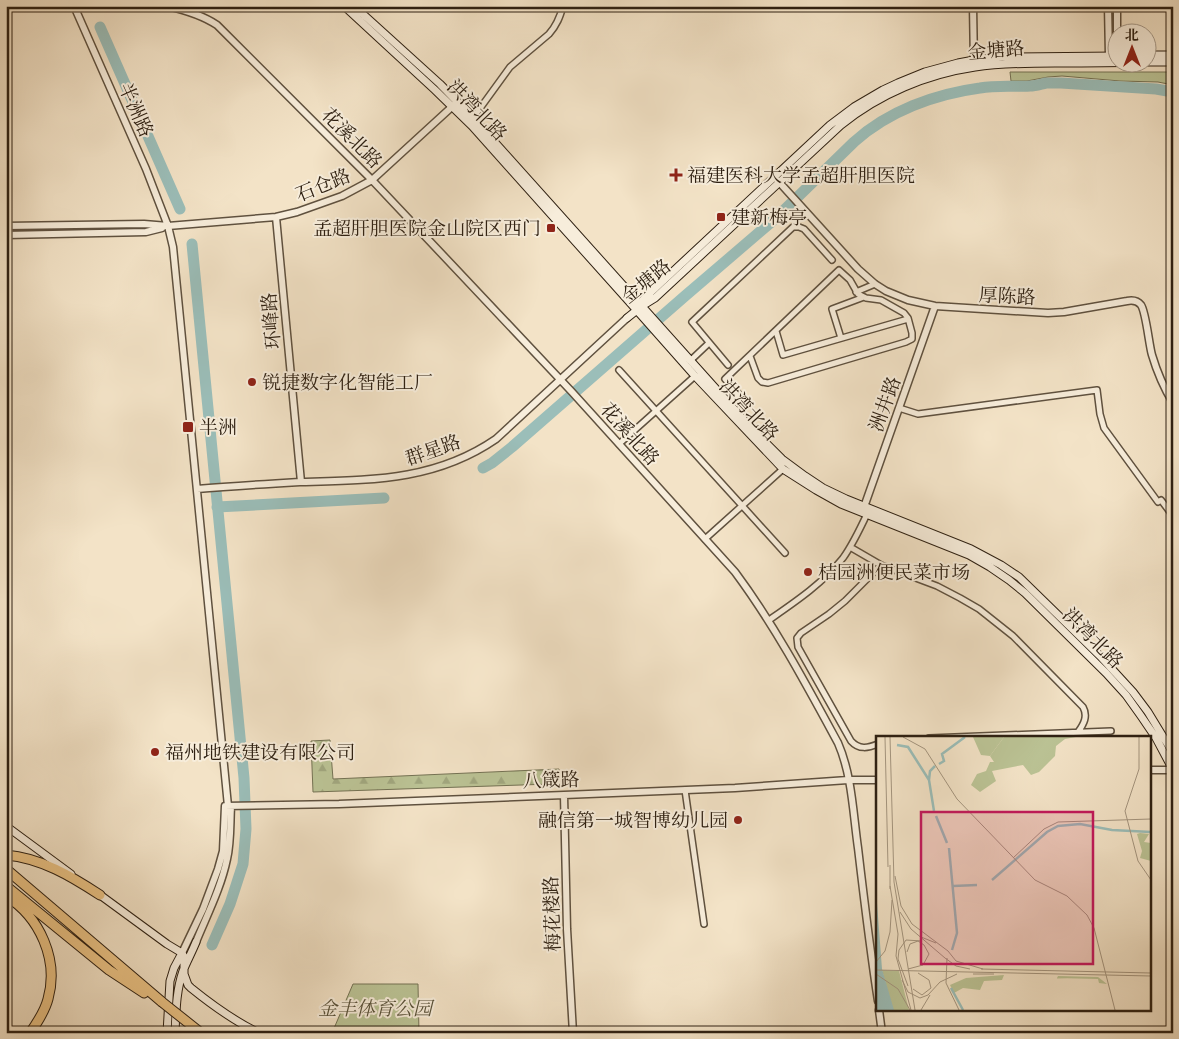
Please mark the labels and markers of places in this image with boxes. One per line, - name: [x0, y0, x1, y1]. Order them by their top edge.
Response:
- place label: 福建医科大学孟超肝胆医院: [687, 164, 915, 187]
- marker: 福建医科大学孟超肝胆医院: [669, 168, 683, 182]
- place label: 建新梅亭: [731, 206, 807, 229]
- marker: 建新梅亭: [715, 211, 727, 223]
- place label: 孟超肝胆医院金山院区西门: [313, 217, 541, 240]
- marker: 孟超肝胆医院金山院区西门: [545, 222, 557, 234]
- place label: 锐捷数字化智能工厂: [262, 371, 433, 394]
- marker: 锐捷数字化智能工厂: [246, 376, 258, 388]
- place label: 半洲: [199, 416, 237, 439]
- marker: 半洲: [181, 420, 195, 434]
- place label: 桔园洲便民菜市场: [818, 561, 970, 584]
- marker: 桔园洲便民菜市场: [802, 566, 814, 578]
- place label: 福州地铁建设有限公司: [165, 741, 355, 764]
- marker: 福州地铁建设有限公司: [149, 746, 161, 758]
- place label: 融信第一城智博幼儿园: [538, 809, 728, 832]
- marker: 融信第一城智博幼儿园: [732, 814, 744, 826]

